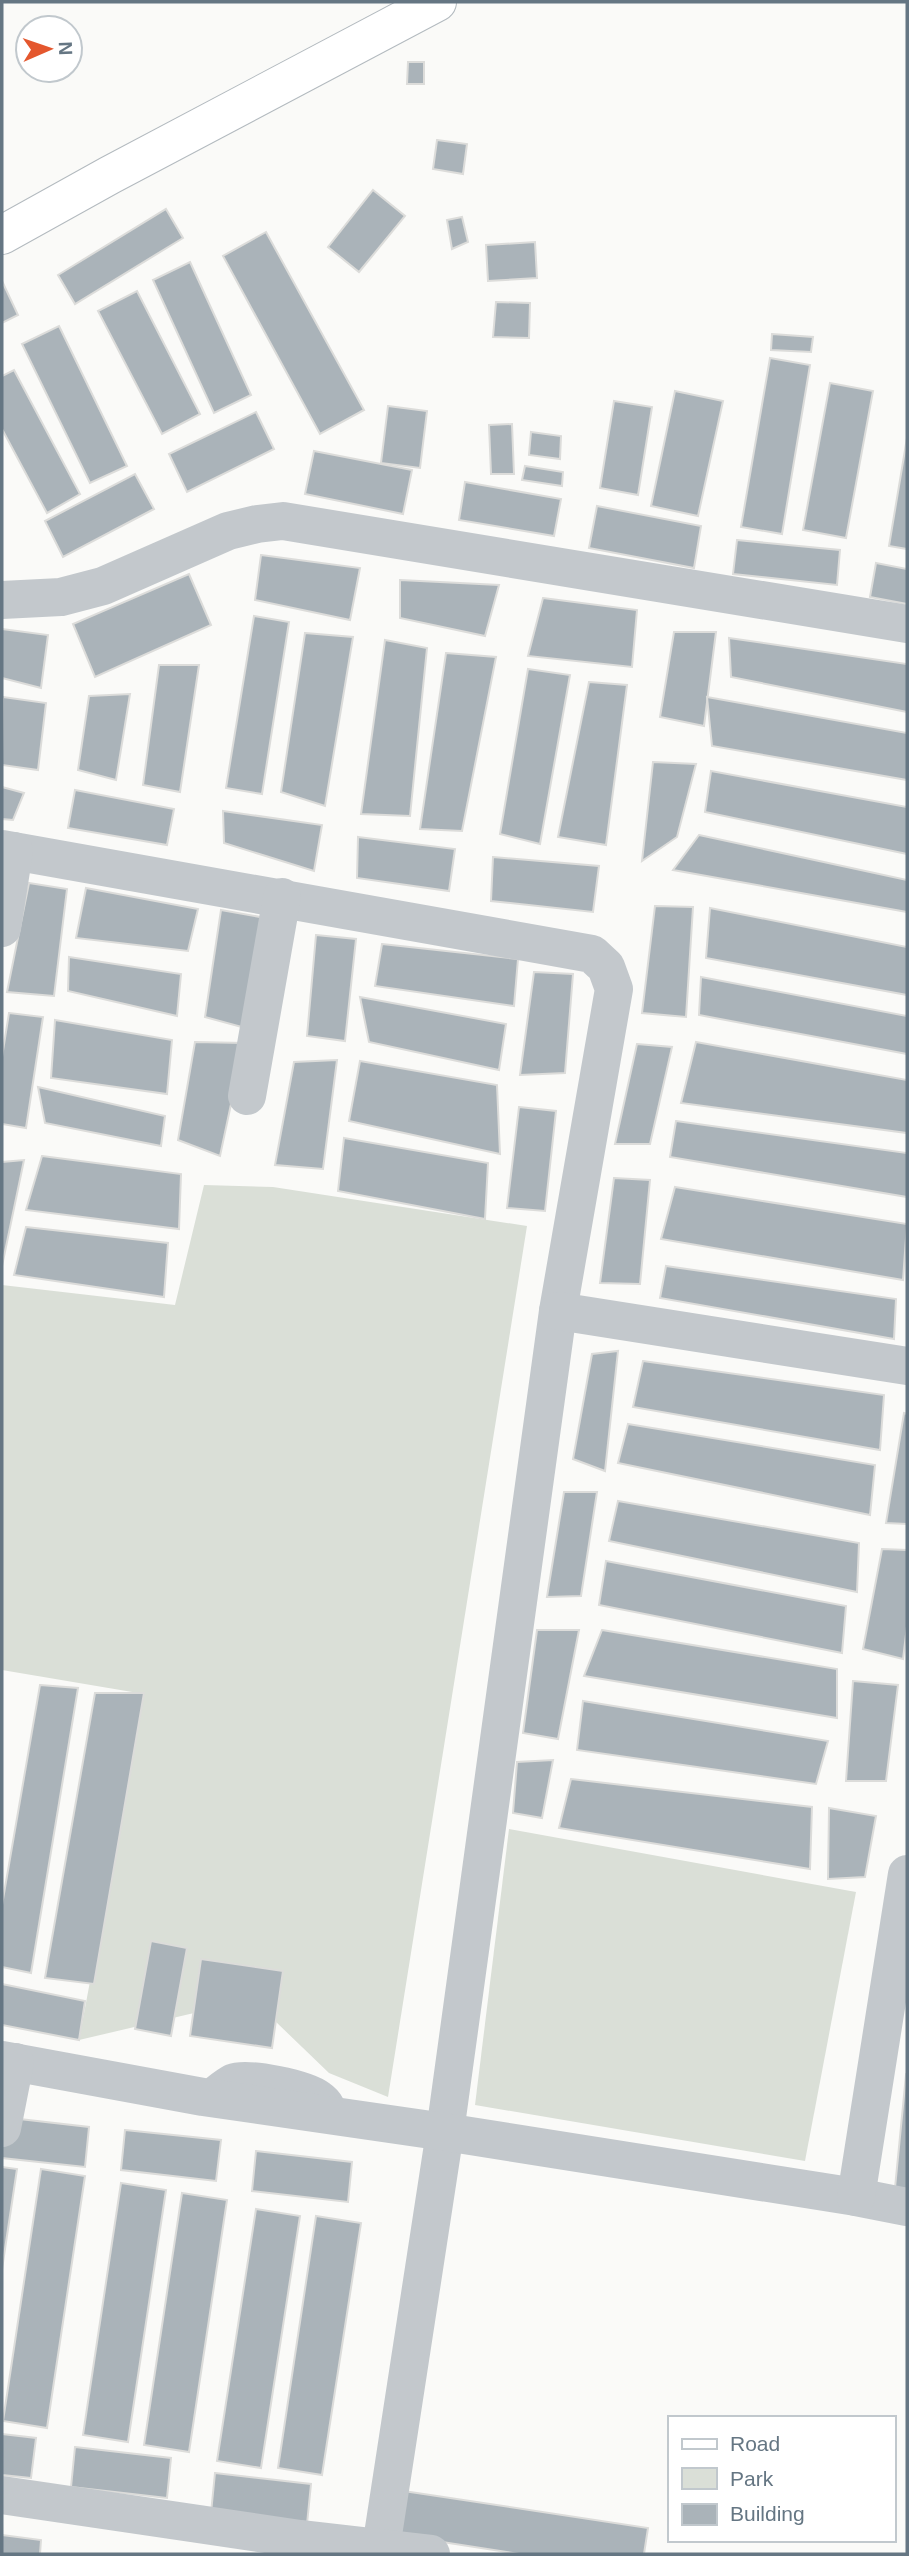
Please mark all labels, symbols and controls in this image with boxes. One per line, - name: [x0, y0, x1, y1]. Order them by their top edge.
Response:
- north arrow: [14, 14, 84, 84]
- text: N: [55, 41, 76, 56]
- legend: [668, 2416, 895, 2542]
- text: Road: [730, 2432, 780, 2455]
- text: Park: [730, 2467, 774, 2490]
- text: Building: [730, 2502, 805, 2525]

